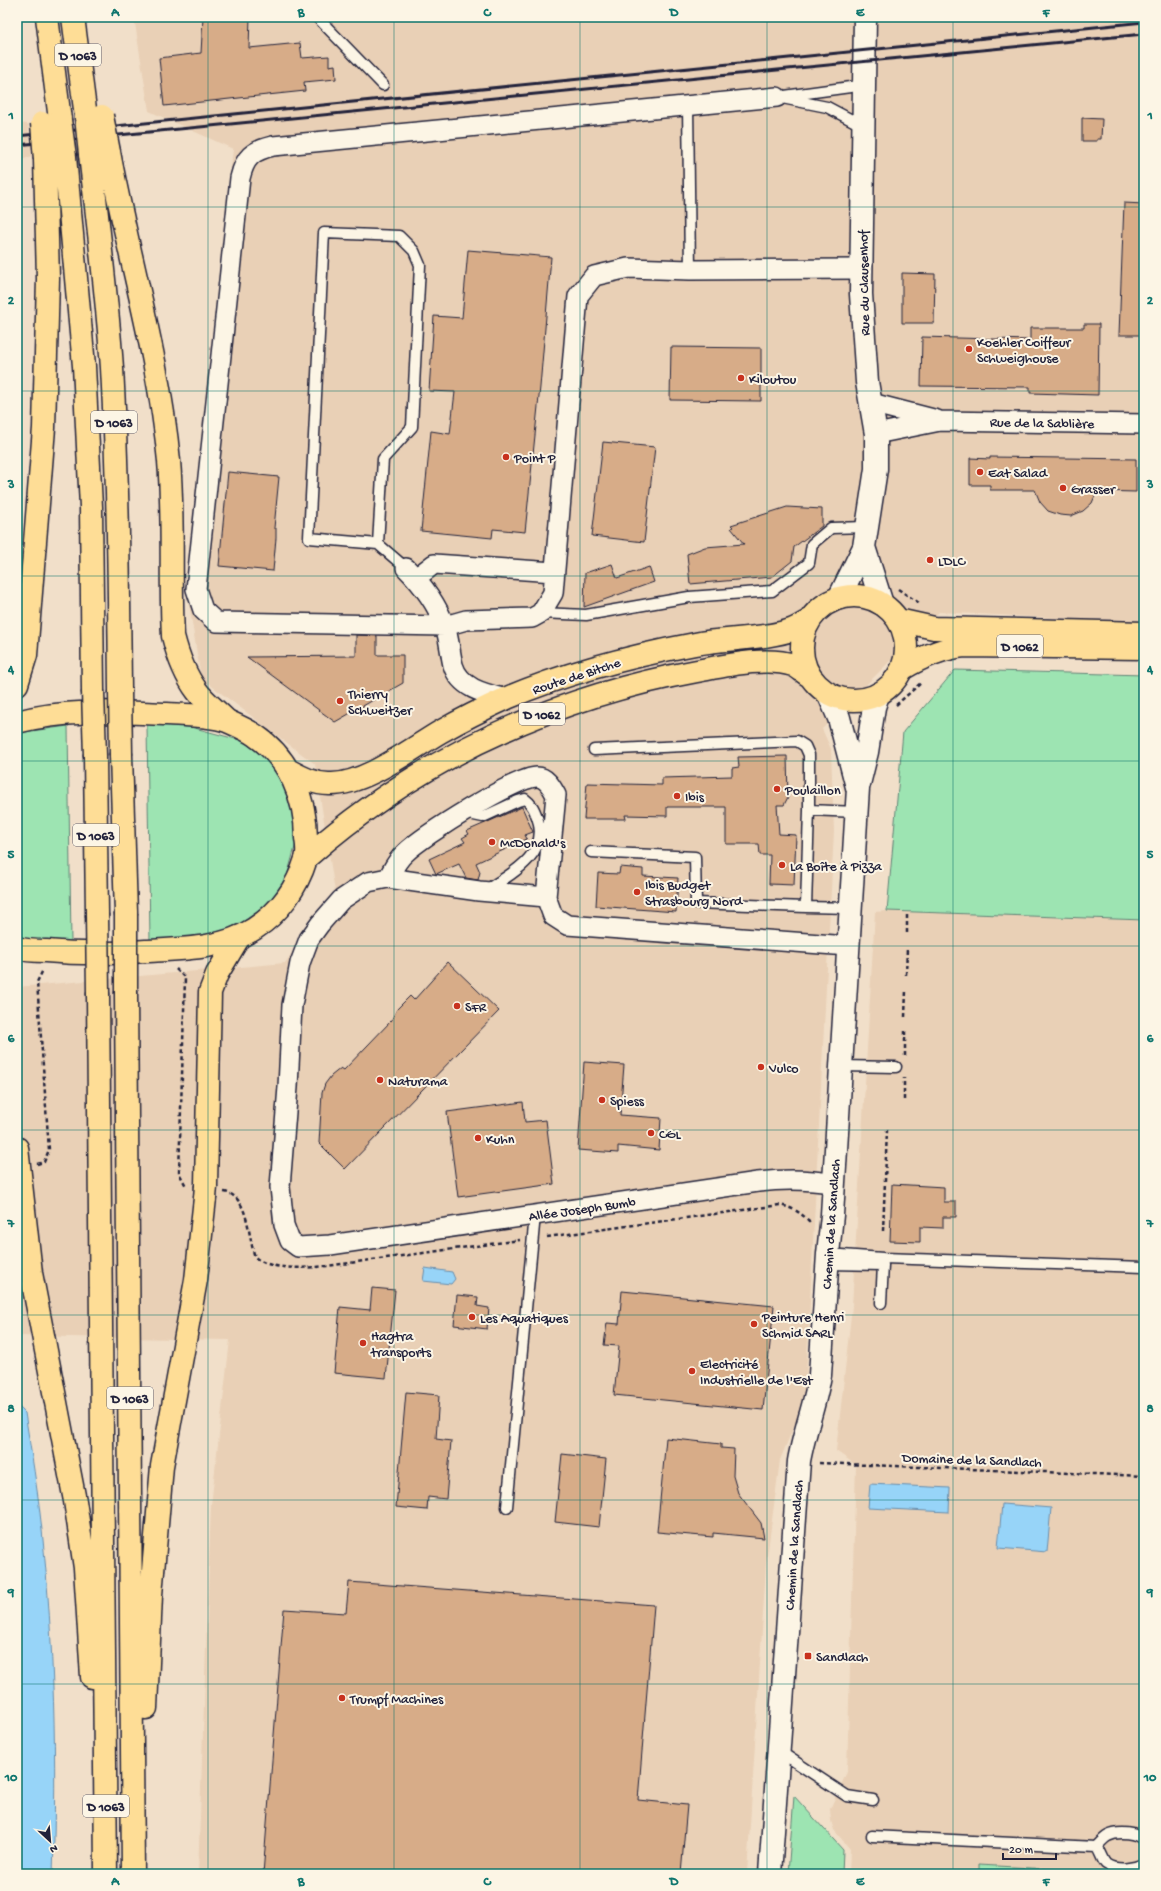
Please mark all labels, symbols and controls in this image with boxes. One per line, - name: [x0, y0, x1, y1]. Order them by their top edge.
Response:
- text: A: [110, 6, 120, 21]
- text: B: [297, 6, 306, 21]
- text: C: [482, 6, 492, 21]
- text: D: [669, 6, 679, 21]
- text: E: [856, 6, 865, 21]
- text: F: [1042, 6, 1051, 21]
- road number: D 1063: [55, 44, 101, 66]
- text: 1: [7, 109, 14, 124]
- text: 1: [1146, 109, 1153, 124]
- street label: Rue du Clausenhof: [856, 228, 875, 336]
- text: 2: [8, 294, 15, 309]
- text: 2: [1147, 294, 1154, 309]
- place label: Koehler Coiffeur Schweighouse: [977, 335, 1072, 368]
- marker: Koehler Coiffeur Schweighouse: [964, 344, 974, 354]
- place label: Kiloutou: [749, 372, 797, 389]
- marker: Kiloutou: [736, 373, 746, 383]
- road number: D 1063: [91, 411, 137, 433]
- street label: Rue de la Sablière: [990, 415, 1095, 434]
- place label: Point P: [513, 451, 556, 468]
- marker: Point P: [501, 452, 511, 462]
- place label: Eat Salad: [988, 466, 1049, 483]
- marker: Eat Salad: [975, 467, 985, 477]
- text: 3: [7, 478, 15, 493]
- text: 3: [1146, 478, 1154, 493]
- place label: Grasser: [1071, 482, 1116, 499]
- marker: Grasser: [1058, 483, 1068, 493]
- place label: LDLC: [938, 554, 966, 571]
- marker: LDLC: [925, 555, 935, 565]
- road number: D 1062: [997, 635, 1043, 657]
- street label: Route de Bitche: [531, 655, 624, 700]
- text: 4: [7, 663, 15, 678]
- text: 4: [1146, 663, 1154, 678]
- place label: Thierry Schweitzer: [347, 687, 413, 720]
- marker: Thierry Schweitzer: [335, 696, 345, 706]
- road number: D 1062: [519, 703, 565, 725]
- place label: Poulaillon: [784, 783, 841, 800]
- marker: Poulaillon: [772, 784, 782, 794]
- place label: Ibis: [685, 790, 705, 807]
- marker: Ibis: [672, 791, 682, 801]
- road number: D 1063: [73, 824, 119, 846]
- place label: McDonald's: [500, 836, 566, 853]
- marker: McDonald's: [487, 837, 497, 847]
- text: 5: [8, 848, 15, 863]
- text: 5: [1147, 848, 1154, 863]
- place label: La Boîte à Pizza: [790, 859, 883, 876]
- marker: La Boîte à Pizza: [777, 860, 787, 870]
- place label: Ibis Budget Strasbourg Nord: [645, 878, 744, 911]
- marker: Ibis Budget Strasbourg Nord: [632, 887, 642, 897]
- place label: SFR: [465, 1000, 487, 1017]
- marker: SFR: [452, 1001, 462, 1011]
- text: 6: [8, 1032, 15, 1047]
- text: 6: [1147, 1032, 1154, 1047]
- place label: Vulco: [768, 1061, 798, 1078]
- marker: Vulco: [756, 1062, 766, 1072]
- place label: Naturama: [388, 1074, 449, 1091]
- marker: Naturama: [375, 1075, 385, 1085]
- place label: Spiess: [610, 1094, 645, 1111]
- marker: Spiess: [597, 1095, 607, 1105]
- place label: CGL: [659, 1127, 681, 1144]
- marker: CGL: [646, 1128, 656, 1138]
- place label: Kuhn: [486, 1132, 515, 1149]
- marker: Kuhn: [473, 1133, 483, 1143]
- street label: Chemin de la Sandlach: [819, 1158, 846, 1290]
- street label: Allée Joseph Bumb: [528, 1194, 638, 1226]
- text: 7: [7, 1217, 16, 1232]
- text: 7: [1146, 1217, 1155, 1232]
- place label: Peinture Henri Schmid SARL: [761, 1310, 844, 1343]
- place label: Les Aquatiques: [480, 1311, 569, 1328]
- marker: Les Aquatiques: [467, 1312, 477, 1322]
- marker: Peinture Henri Schmid SARL: [749, 1319, 759, 1329]
- place label: Hagtra transports: [370, 1329, 432, 1362]
- marker: Hagtra transports: [358, 1338, 368, 1348]
- place label: Electricité Industrielle de l'Est: [700, 1357, 814, 1390]
- marker: Electricité Industrielle de l'Est: [687, 1366, 697, 1376]
- road number: D 1063: [107, 1387, 153, 1409]
- text: 8: [7, 1402, 15, 1417]
- text: 8: [1146, 1402, 1154, 1417]
- street label: Domaine de la Sandlach: [901, 1451, 1042, 1472]
- street label: Chemin de la Sandlach: [782, 1479, 809, 1611]
- text: 9: [7, 1586, 15, 1601]
- text: 9: [1146, 1586, 1154, 1601]
- place label: Sandlach: [816, 1650, 869, 1667]
- marker: Sandlach: [803, 1651, 813, 1661]
- place label: Trumpf Machines: [349, 1692, 444, 1709]
- marker: Trumpf Machines: [337, 1693, 347, 1703]
- text: 10: [4, 1771, 18, 1786]
- text: 10: [1143, 1771, 1157, 1786]
- road number: D 1063: [83, 1795, 129, 1817]
- north arrow: [30, 1821, 70, 1861]
- scale bar: [1003, 1835, 1056, 1861]
- text: N: [48, 1841, 59, 1855]
- text: 20 m: [1009, 1844, 1034, 1858]
- text: A: [110, 1875, 120, 1890]
- text: B: [297, 1875, 306, 1890]
- text: C: [482, 1875, 492, 1890]
- text: D: [669, 1875, 679, 1890]
- text: E: [856, 1875, 865, 1890]
- text: F: [1042, 1875, 1051, 1890]

